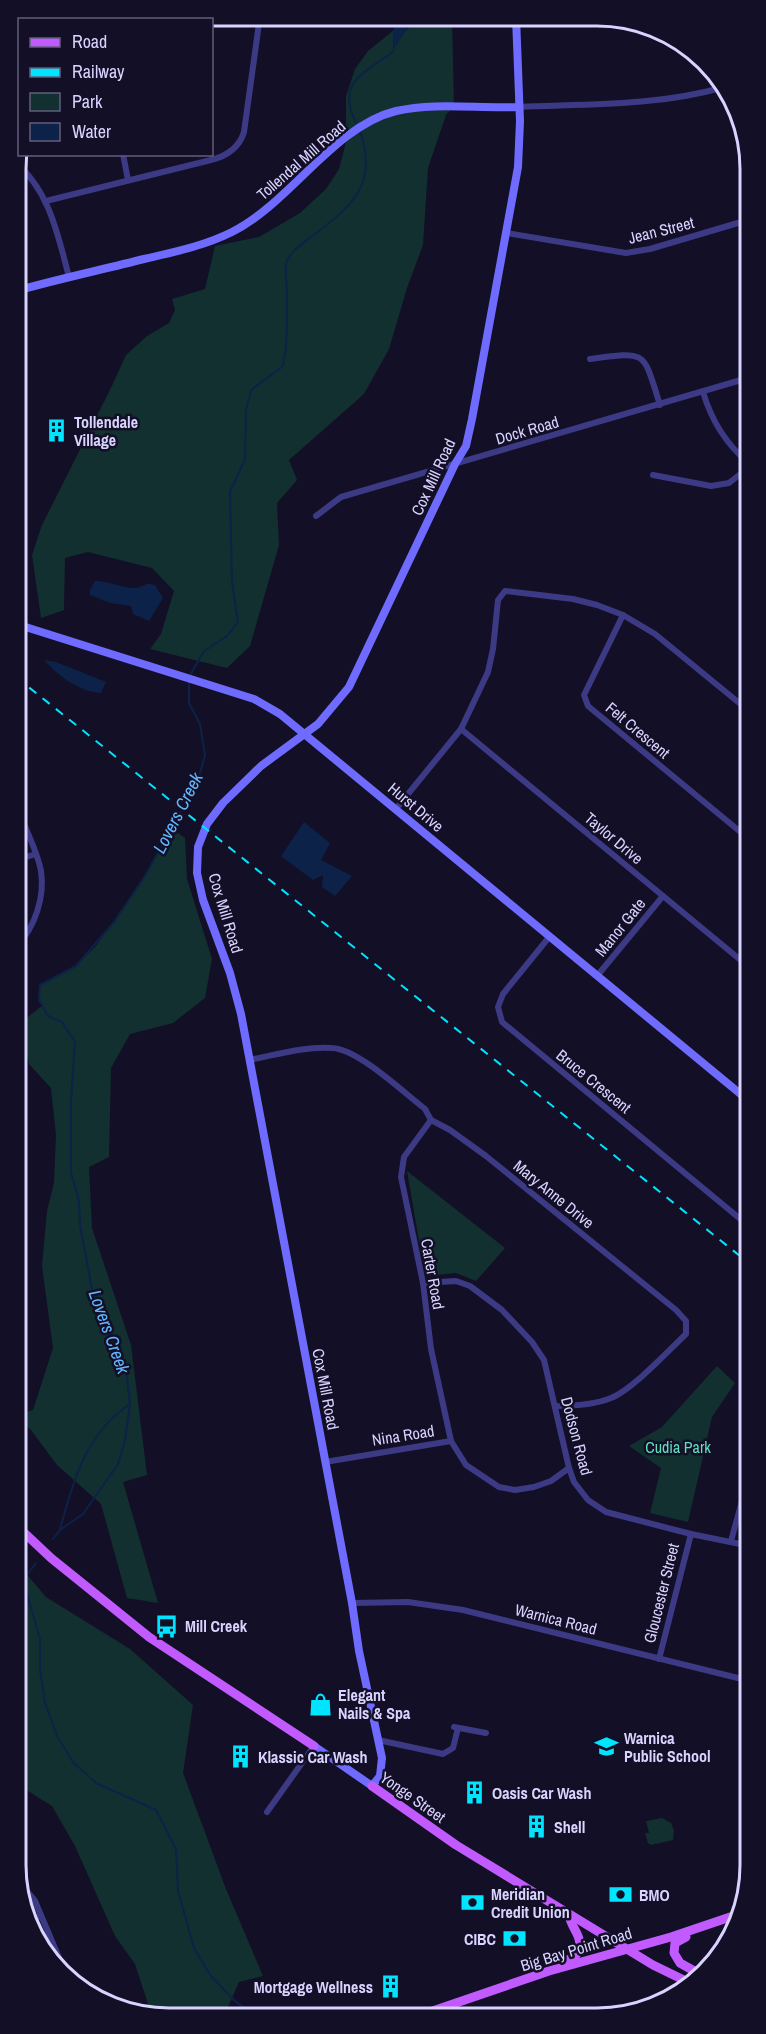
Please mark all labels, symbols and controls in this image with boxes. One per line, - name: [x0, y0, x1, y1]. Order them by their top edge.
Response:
- legend: [18, 18, 213, 156]
- text: Road: [72, 29, 107, 54]
- text: Railway: [72, 59, 125, 84]
- text: Park: [72, 89, 103, 114]
- street label: Tollendal Mill Road: [252, 115, 350, 205]
- text: Water: [72, 119, 111, 144]
- street label: Jean Street: [626, 211, 697, 249]
- street label: Dock Road: [493, 410, 561, 450]
- place label: Tollendale Village: [74, 411, 138, 451]
- building icon: Tollendale Village: [43, 418, 69, 444]
- street label: Cox Mill Road: [406, 435, 460, 519]
- street label: Felt Crescent: [601, 697, 675, 764]
- water label: Lovers Creek: [146, 767, 209, 858]
- street label: Hurst Drive: [384, 777, 448, 837]
- street label: Taylor Drive: [580, 807, 648, 869]
- street label: Cox Mill Road: [203, 870, 249, 956]
- street label: Manor Gate: [590, 893, 650, 961]
- street label: Bruce Crescent: [552, 1044, 636, 1118]
- street label: Mary Anne Drive: [509, 1155, 599, 1233]
- street label: Carter Road: [416, 1237, 450, 1311]
- water label: Lovers Creek: [83, 1286, 136, 1378]
- street label: Cox Mill Road: [307, 1346, 345, 1432]
- street label: Dodson Road: [556, 1394, 598, 1478]
- street label: Nina Road: [370, 1419, 436, 1451]
- park label: Cudia Park: [645, 1436, 711, 1458]
- street label: Gloucester Street: [638, 1540, 684, 1645]
- street label: Warnica Road: [513, 1598, 599, 1640]
- bus stop icon: Mill Creek: [154, 1613, 180, 1639]
- place label: Mill Creek: [185, 1615, 248, 1637]
- place label: Elegant Nails & Spa: [338, 1684, 411, 1724]
- shop icon: Elegant Nails & Spa: [307, 1691, 333, 1717]
- place label: Warnica Public School: [624, 1727, 711, 1767]
- school or university icon: Warnica Public School: [593, 1734, 619, 1760]
- building icon: Klassic Car Wash: [227, 1744, 253, 1770]
- place label: Klassic Car Wash: [258, 1746, 368, 1768]
- street label: Yonge Street: [376, 1766, 451, 1828]
- building icon: Oasis Car Wash: [461, 1780, 487, 1806]
- place label: Oasis Car Wash: [492, 1782, 591, 1804]
- building icon: Shell: [523, 1814, 549, 1840]
- place label: Shell: [554, 1816, 585, 1838]
- bank icon: BMO: [608, 1882, 634, 1908]
- place label: Meridian Credit Union: [491, 1883, 570, 1923]
- place label: BMO: [639, 1884, 670, 1906]
- bank icon: Meridian Credit Union: [460, 1890, 486, 1916]
- street label: Big Bay Point Road: [518, 1922, 634, 1976]
- bank icon: CIBC: [501, 1926, 527, 1952]
- place label: CIBC: [464, 1928, 496, 1950]
- building icon: Mortgage Wellness: [378, 1974, 404, 2000]
- place label: Mortgage Wellness: [254, 1976, 373, 1998]

